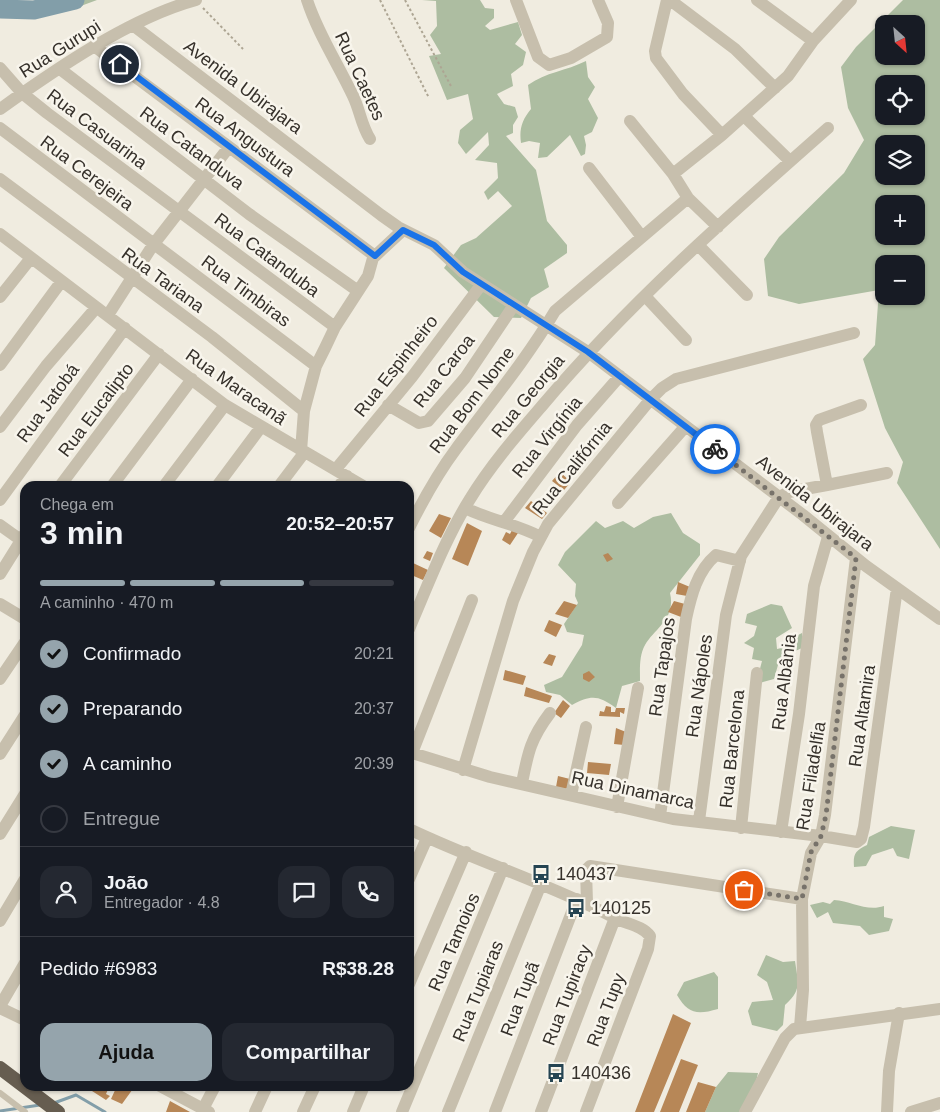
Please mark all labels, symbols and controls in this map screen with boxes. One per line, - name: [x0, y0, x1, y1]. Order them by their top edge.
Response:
- north arrow: [875, 15, 925, 65]
- map controls: [875, 15, 925, 305]
- street label: Rua Gurupi: [16, 16, 104, 82]
- street label: Rua Caetes: [331, 29, 389, 123]
- street label: Avenida Ubirajara: [180, 36, 307, 139]
- pin: [99, 43, 141, 85]
- icon: home: [106, 50, 134, 78]
- button: locate: [875, 75, 925, 125]
- street label: Rua Casuarina: [43, 85, 152, 174]
- street label: Rua Angustura: [191, 93, 299, 181]
- street label: Rua Catanduva: [136, 102, 249, 194]
- street label: Rua Cerejeira: [37, 132, 138, 215]
- button: layers: [875, 135, 925, 185]
- button: +: [875, 195, 925, 245]
- street label: Rua Catanduba: [211, 209, 324, 302]
- street label: Rua Tariana: [118, 243, 209, 317]
- street label: Rua Timbiras: [198, 251, 294, 331]
- button: −: [875, 255, 925, 305]
- street label: Rua Espinheiro: [350, 311, 442, 421]
- street label: Rua Caroa: [409, 330, 479, 411]
- street label: Rua Bom Nome: [425, 343, 519, 457]
- street label: Rua Maracanã: [182, 345, 291, 430]
- street label: Rua Georgia: [488, 350, 569, 442]
- street label: Rua Jatobá: [13, 359, 84, 446]
- street label: Rua Eucalipto: [54, 359, 138, 461]
- street label: Rua Virgínia: [508, 392, 586, 482]
- street label: Rua Califórnia: [528, 417, 616, 519]
- courier: [690, 424, 740, 474]
- icon: bike: [701, 435, 729, 463]
- street label: Avenida Ubirajara: [753, 451, 878, 555]
- text: Chega em: [40, 496, 114, 513]
- text: 20:52–20:57: [286, 513, 394, 534]
- text: 3 min: [40, 515, 124, 551]
- text: A caminho · 470 m: [40, 594, 173, 611]
- street label: Rua Tapajos: [645, 616, 679, 718]
- street label: Rua Albânia: [768, 632, 800, 731]
- street label: Rua Nápoles: [682, 633, 716, 739]
- icon: check: [40, 640, 68, 668]
- text: Confirmado: [83, 643, 181, 664]
- text: 20:21: [354, 645, 394, 662]
- street label: Rua Altamira: [845, 663, 879, 768]
- street label: Rua Barcelona: [716, 688, 748, 809]
- icon: check: [40, 695, 68, 723]
- text: Preparando: [83, 698, 182, 719]
- text: 20:37: [354, 700, 394, 717]
- street label: Rua Filadelfia: [793, 719, 830, 832]
- icon: check: [40, 750, 68, 778]
- text: A caminho: [83, 753, 172, 774]
- text: 20:39: [354, 755, 394, 772]
- street label: Rua Dinamarca: [570, 767, 697, 813]
- text: Entregue: [83, 808, 160, 829]
- bus stop icon: 140437: [530, 863, 552, 885]
- place label: 140437: [556, 864, 616, 884]
- button: person: [40, 866, 92, 918]
- button: chat: [278, 866, 330, 918]
- button: phone: [342, 866, 394, 918]
- pin: [723, 869, 765, 911]
- text: João: [104, 872, 148, 893]
- icon: bag: [730, 876, 758, 904]
- street label: Rua Tamoios: [424, 890, 484, 994]
- text: Entregador · 4.8: [104, 894, 220, 911]
- bus stop icon: 140125: [565, 897, 587, 919]
- place label: 140125: [591, 898, 651, 918]
- street label: Rua Tupiaras: [449, 938, 507, 1044]
- street label: Rua Tupiracy: [539, 942, 595, 1048]
- text: Pedido #6983: [40, 958, 157, 979]
- text: R$38.28: [322, 958, 394, 979]
- street label: Rua Tupã: [497, 958, 544, 1039]
- street label: Rua Tupy: [583, 970, 629, 1050]
- button: Ajuda: [40, 1023, 212, 1081]
- button: Compartilhar: [222, 1023, 394, 1081]
- bus stop icon: 140436: [545, 1062, 567, 1084]
- place label: 140436: [571, 1063, 631, 1083]

